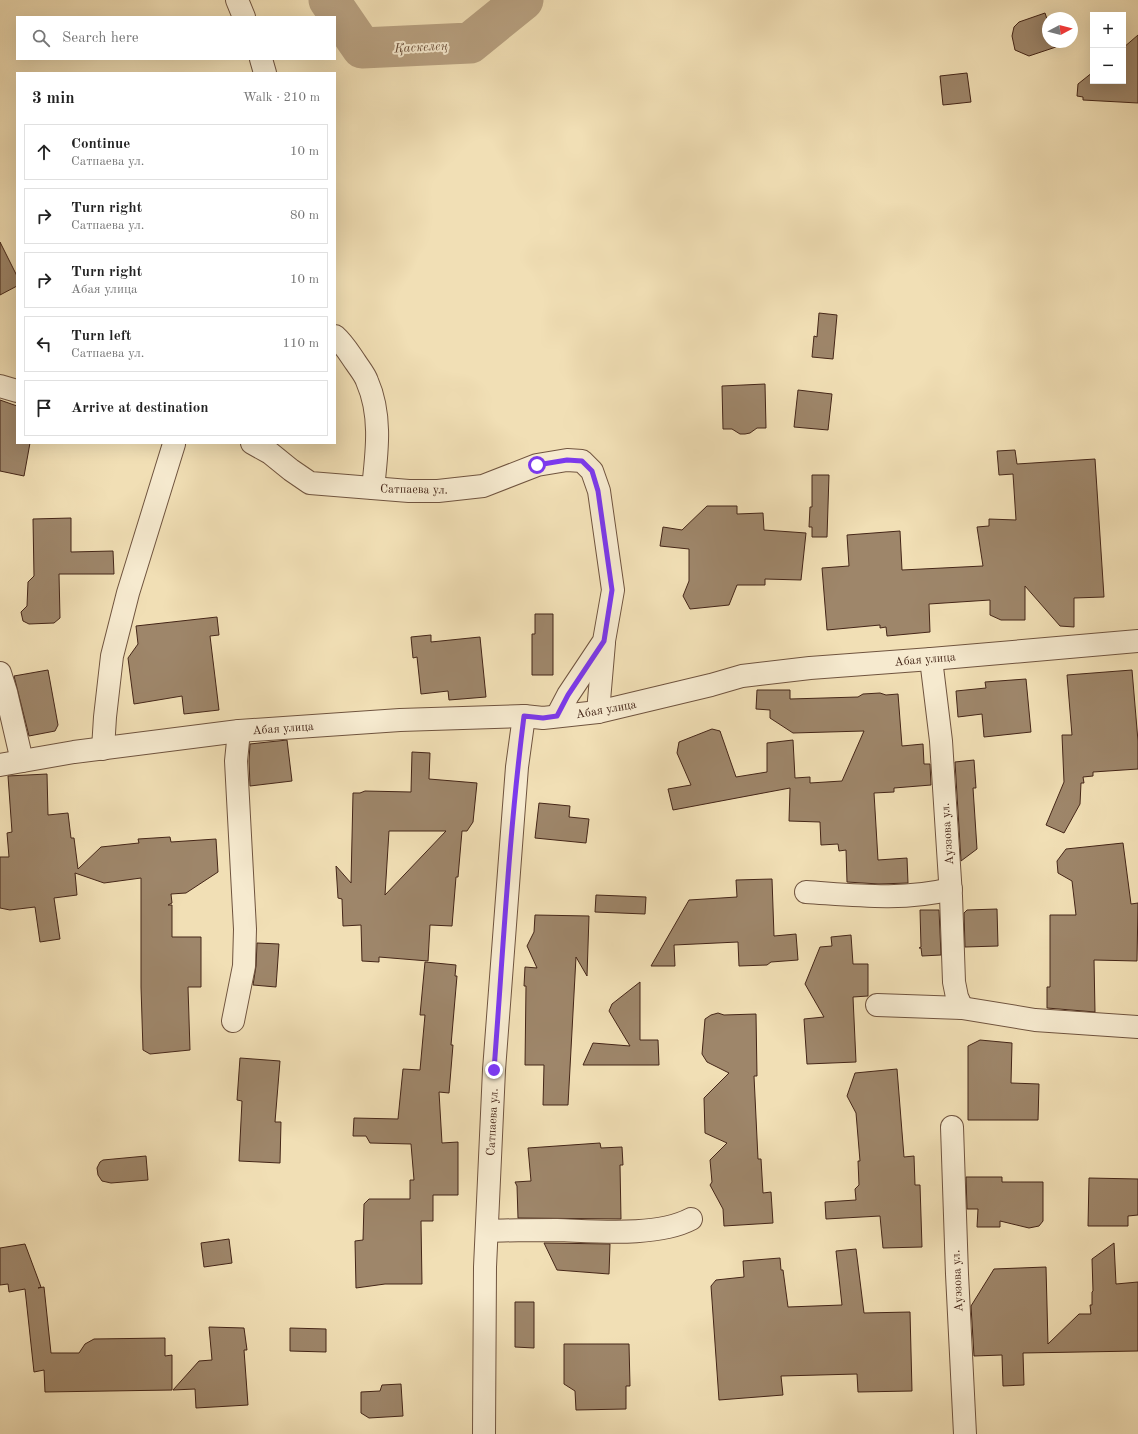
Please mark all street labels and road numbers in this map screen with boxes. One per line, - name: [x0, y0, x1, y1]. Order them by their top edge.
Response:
- street label: Сатпаева ул.: [380, 483, 448, 497]
- street label: Абая улица: [894, 651, 956, 669]
- street label: Абая улица: [575, 699, 637, 721]
- street label: Абая улица: [252, 721, 314, 737]
- street label: Ауэзова ул.: [940, 802, 956, 865]
- street label: Сатпаева ул.: [485, 1088, 501, 1156]
- street label: Ауэзова ул.: [950, 1250, 966, 1312]

